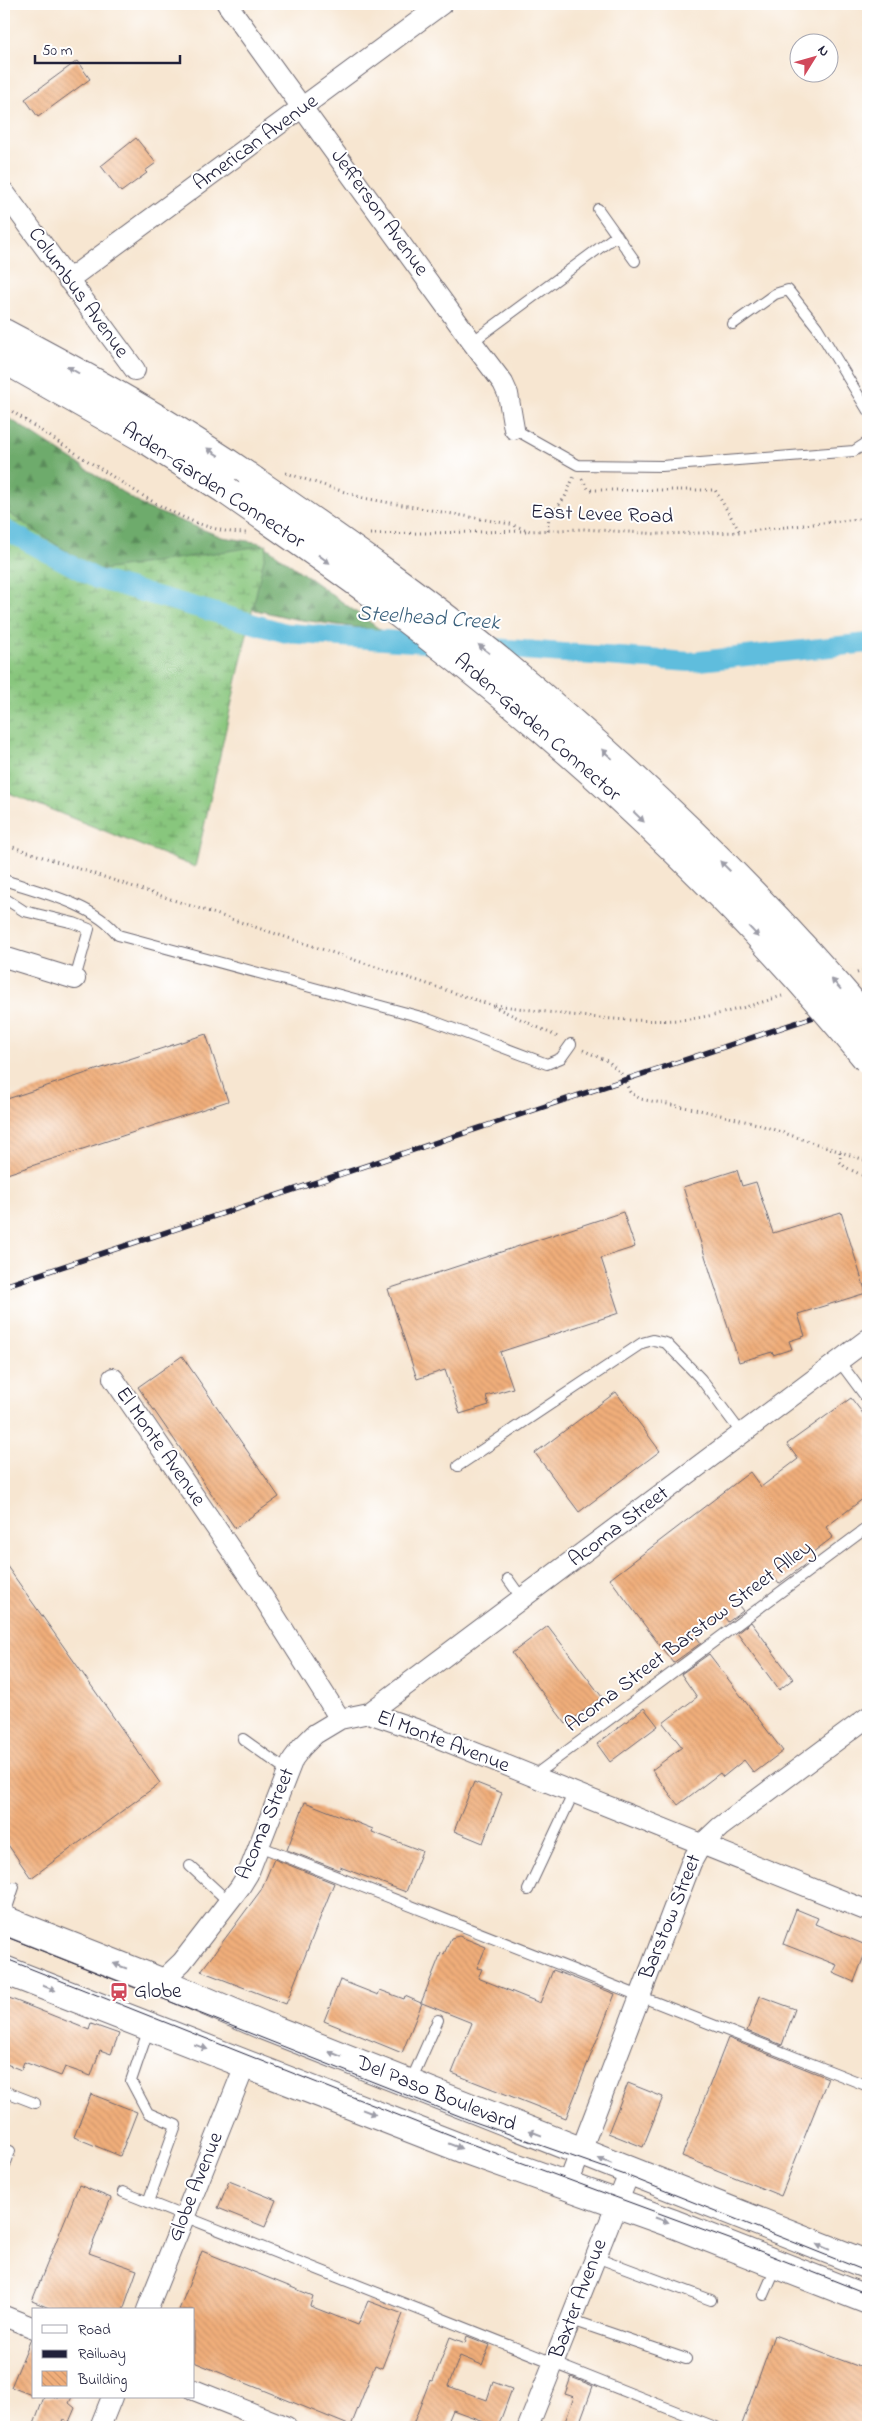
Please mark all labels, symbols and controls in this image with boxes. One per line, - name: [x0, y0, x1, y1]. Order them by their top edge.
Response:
- scale bar: [35, 32, 180, 64]
- north arrow: [790, 32, 840, 82]
- text: 50 m: [42, 40, 73, 62]
- text: N: [812, 41, 834, 61]
- street label: American Avenue: [187, 87, 325, 199]
- street label: Jefferson Avenue: [323, 143, 436, 283]
- street label: Columbus Avenue: [20, 221, 136, 365]
- one-way arrow: [65, 366, 80, 374]
- street label: Arden-Garden Connector: [115, 415, 311, 557]
- one-way arrow: [206, 448, 220, 457]
- street label: East Levee Road: [530, 498, 674, 532]
- one-way arrow: [318, 554, 331, 564]
- water label: Steelhead Creek: [355, 598, 502, 640]
- one-way arrow: [478, 643, 491, 654]
- street label: Arden-Garden Connector: [447, 647, 628, 810]
- one-way arrow: [602, 748, 614, 760]
- one-way arrow: [633, 811, 645, 823]
- one-way arrow: [719, 860, 731, 872]
- one-way arrow: [748, 925, 760, 937]
- one-way arrow: [830, 979, 842, 991]
- street label: El Monte Avenue: [108, 1381, 213, 1513]
- street label: Acoma Street: [562, 1479, 676, 1575]
- street label: Acoma Street Barstow Street Alley: [559, 1534, 820, 1742]
- street label: El Monte Avenue: [372, 1703, 514, 1781]
- street label: Acoma Street: [229, 1763, 303, 1885]
- street label: Barstow Street: [632, 1850, 710, 1985]
- one-way arrow: [113, 1962, 128, 1969]
- place label: Globe: [134, 1977, 182, 2007]
- station icon: Globe: [108, 1981, 130, 2003]
- one-way arrow: [42, 1984, 57, 1992]
- one-way arrow: [193, 2044, 208, 2051]
- street label: Del Paso Boulevard: [350, 2048, 521, 2140]
- one-way arrow: [328, 2050, 343, 2058]
- one-way arrow: [361, 2108, 376, 2116]
- street label: Globe Avenue: [160, 2127, 232, 2246]
- one-way arrow: [528, 2129, 543, 2137]
- one-way arrow: [448, 2142, 463, 2150]
- one-way arrow: [597, 2157, 612, 2165]
- one-way arrow: [655, 2217, 670, 2224]
- street label: Baxter Avenue: [542, 2234, 616, 2364]
- one-way arrow: [815, 2243, 830, 2251]
- legend: [32, 2308, 195, 2398]
- text: Road: [78, 2319, 111, 2341]
- text: Railway: [78, 2343, 126, 2366]
- text: Building: [77, 2369, 127, 2392]

